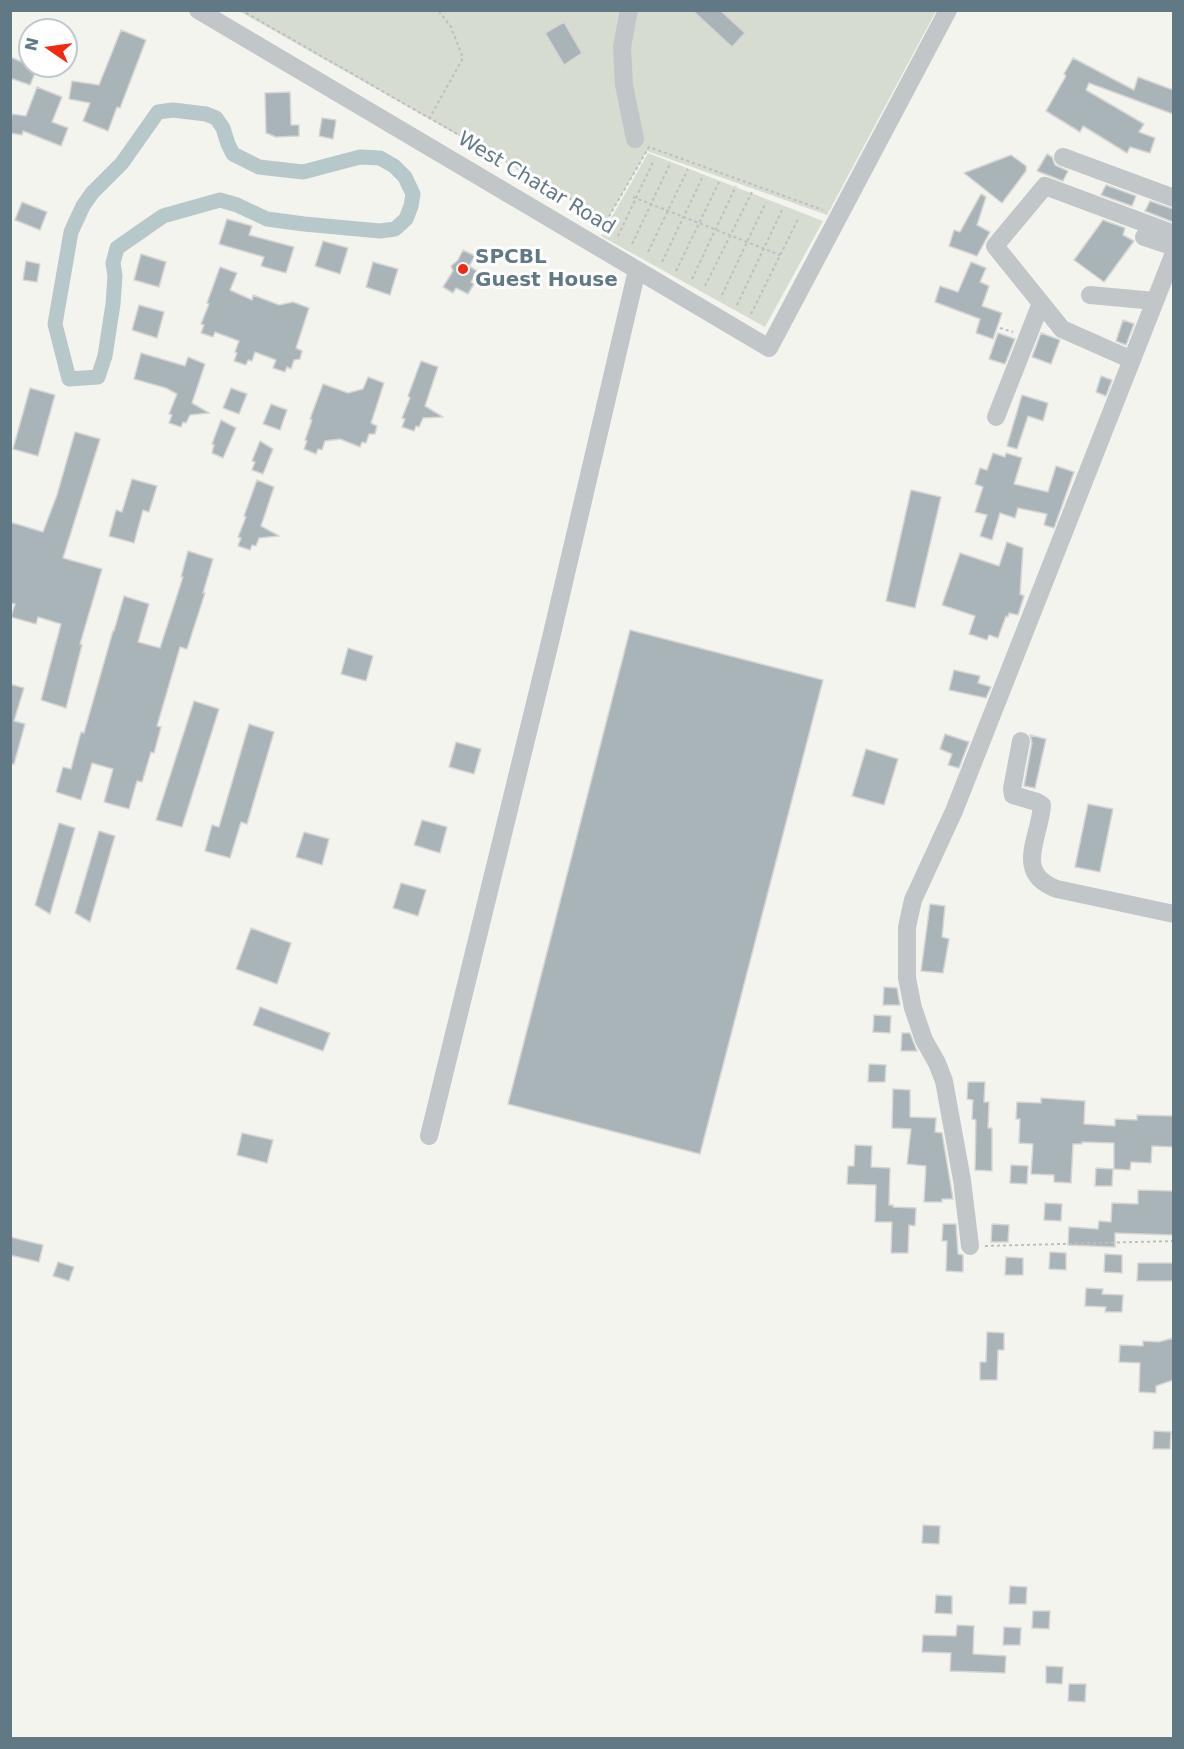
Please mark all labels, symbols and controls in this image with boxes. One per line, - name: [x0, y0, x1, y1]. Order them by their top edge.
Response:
- north arrow: [18, 18, 78, 78]
- text: N: [21, 36, 43, 53]
- street label: West Chatar Road: [453, 128, 619, 240]
- place label: SPCBL Guest House: [475, 246, 618, 293]
- marker: SPCBL Guest House: [456, 262, 470, 276]

